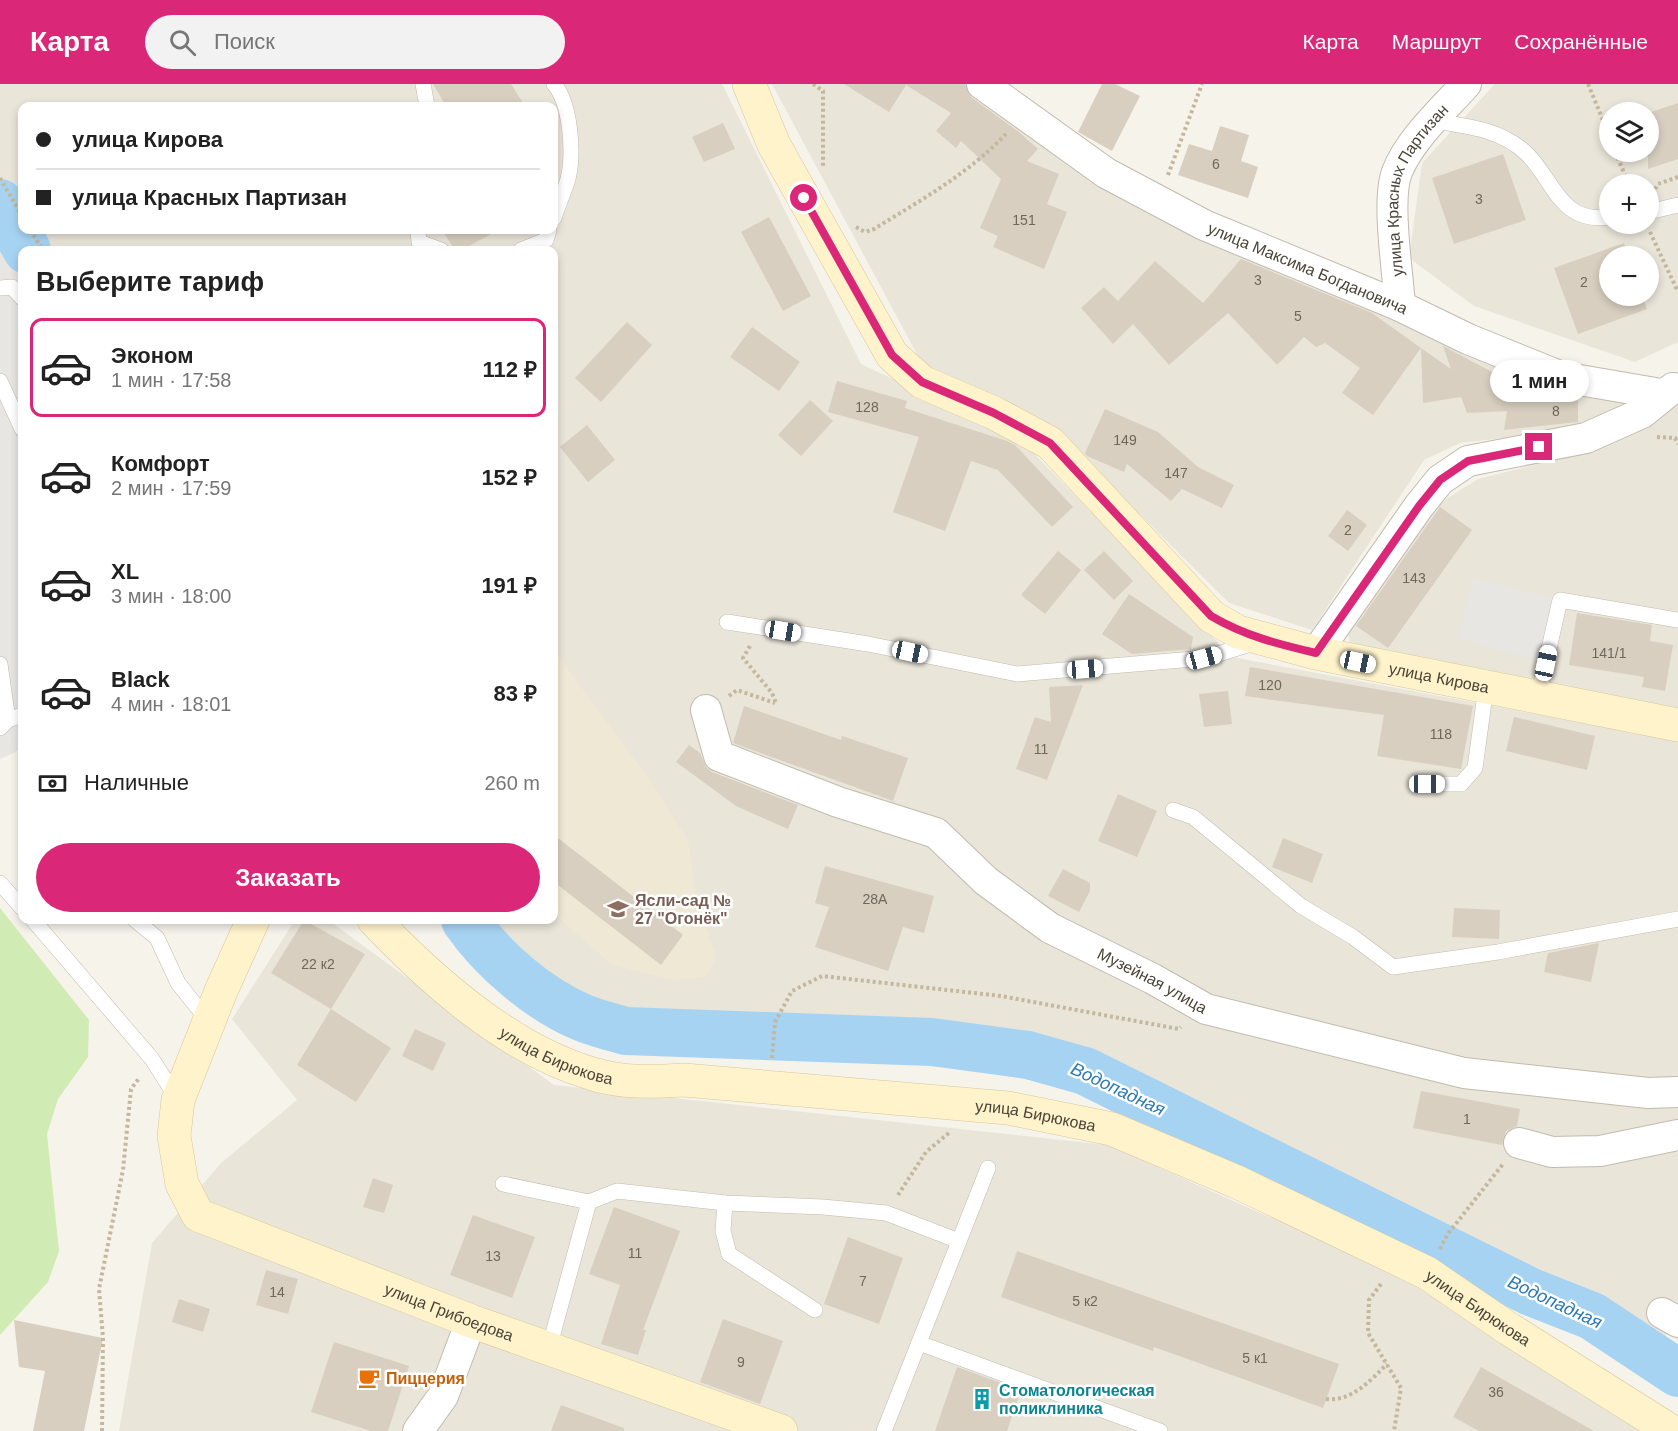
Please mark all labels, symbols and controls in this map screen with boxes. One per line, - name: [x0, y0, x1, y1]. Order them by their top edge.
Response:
- search box: [145, 15, 565, 69]
- text: Карта: [30, 26, 109, 57]
- icon: search: [166, 26, 199, 59]
- text: Поиск: [214, 29, 275, 54]
- text: Карта: [1303, 30, 1359, 53]
- text: Маршрут: [1392, 30, 1481, 53]
- text: Сохранённые: [1514, 30, 1648, 53]
- street label: улица Красных Партизан: [1384, 101, 1451, 277]
- map controls: [1599, 102, 1659, 306]
- button: layers: [1599, 102, 1659, 162]
- text: улица Кирова: [72, 127, 223, 152]
- house number: 6: [1212, 156, 1220, 172]
- button: +: [1599, 174, 1659, 234]
- route start: [790, 184, 817, 211]
- text: улица Красных Партизан: [72, 185, 347, 210]
- house number: 3: [1475, 191, 1483, 207]
- house number: 151: [1012, 212, 1036, 228]
- street label: улица Максима Богдановича: [1205, 219, 1411, 317]
- button: −: [1599, 246, 1659, 306]
- text: Выберите тариф: [36, 267, 264, 297]
- house number: 3: [1254, 272, 1262, 288]
- house number: 2: [1580, 274, 1588, 290]
- house number: 5: [1294, 308, 1302, 324]
- icon: car: [39, 341, 93, 395]
- text: Эконом: [111, 343, 194, 368]
- text: 112 ₽: [483, 357, 537, 382]
- callout: 1 мин: [1490, 360, 1588, 402]
- text: 1 мин · 17:58: [111, 369, 231, 391]
- text: 1 мин: [1512, 370, 1567, 392]
- house number: 128: [855, 399, 879, 415]
- house number: 8: [1552, 403, 1560, 419]
- house number: 149: [1113, 432, 1137, 448]
- route end: [1525, 433, 1552, 460]
- icon: car: [39, 449, 93, 503]
- text: Комфорт: [111, 451, 210, 476]
- text: 152 ₽: [481, 465, 537, 490]
- house number: 147: [1164, 465, 1188, 481]
- text: 2 мин · 17:59: [111, 477, 231, 499]
- house number: 2: [1344, 522, 1352, 538]
- icon: car: [39, 557, 93, 611]
- text: XL: [111, 559, 139, 584]
- house number: 143: [1402, 570, 1426, 586]
- text: 191 ₽: [481, 573, 537, 598]
- text: 3 мин · 18:00: [111, 585, 231, 607]
- car: [764, 619, 802, 643]
- car: [891, 639, 929, 665]
- car: [1533, 644, 1559, 682]
- car: [1184, 645, 1224, 671]
- house number: 141/1: [1591, 645, 1627, 661]
- car: [1339, 649, 1377, 675]
- car: [1066, 659, 1104, 679]
- street label: улица Кирова: [1387, 659, 1491, 696]
- icon: car: [39, 665, 93, 719]
- text: Black: [111, 667, 170, 692]
- house number: 120: [1258, 677, 1282, 693]
- text: 83 ₽: [494, 681, 537, 706]
- text: 4 мин · 18:01: [111, 693, 231, 715]
- house number: 118: [1430, 726, 1452, 742]
- house number: 11: [1034, 741, 1048, 757]
- icon: cash: [36, 767, 69, 800]
- text: Наличные: [84, 770, 189, 795]
- text: 260 m: [484, 772, 540, 794]
- car: [1409, 775, 1445, 793]
- button: Заказать: [36, 843, 540, 912]
- house number: 28А: [863, 891, 888, 907]
- place label: Ясли-сад № 27 "Огонёк": [635, 892, 731, 927]
- school or university icon: Ясли-сад № 27 "Огонёк": [606, 897, 630, 921]
- street label: Музейная улица: [1095, 945, 1210, 1016]
- house number: 22 к2: [301, 956, 335, 972]
- street label: улица Бирюкова: [497, 1023, 614, 1087]
- water label: Водопадная: [1068, 1059, 1169, 1120]
- street label: улица Бирюкова: [975, 1097, 1097, 1134]
- house number: 1: [1463, 1111, 1471, 1127]
- house number: 11: [628, 1245, 642, 1261]
- house number: 13: [485, 1248, 501, 1264]
- street label: улица Бирюкова: [1423, 1266, 1534, 1349]
- water label: Водопадная: [1505, 1272, 1606, 1333]
- house number: 7: [859, 1273, 867, 1289]
- street label: улица Грибоедова: [382, 1280, 516, 1344]
- house number: 14: [269, 1284, 285, 1300]
- house number: 5 к2: [1072, 1293, 1098, 1309]
- house number: 5 к1: [1242, 1350, 1268, 1366]
- house number: 9: [737, 1354, 745, 1370]
- cafe icon: Пиццерия: [357, 1366, 381, 1390]
- place label: Пиццерия: [386, 1370, 465, 1387]
- place label: Стоматологическая поликлиника: [999, 1382, 1155, 1417]
- house number: 36: [1488, 1384, 1504, 1400]
- building icon: Стоматологическая поликлиника: [970, 1387, 994, 1411]

